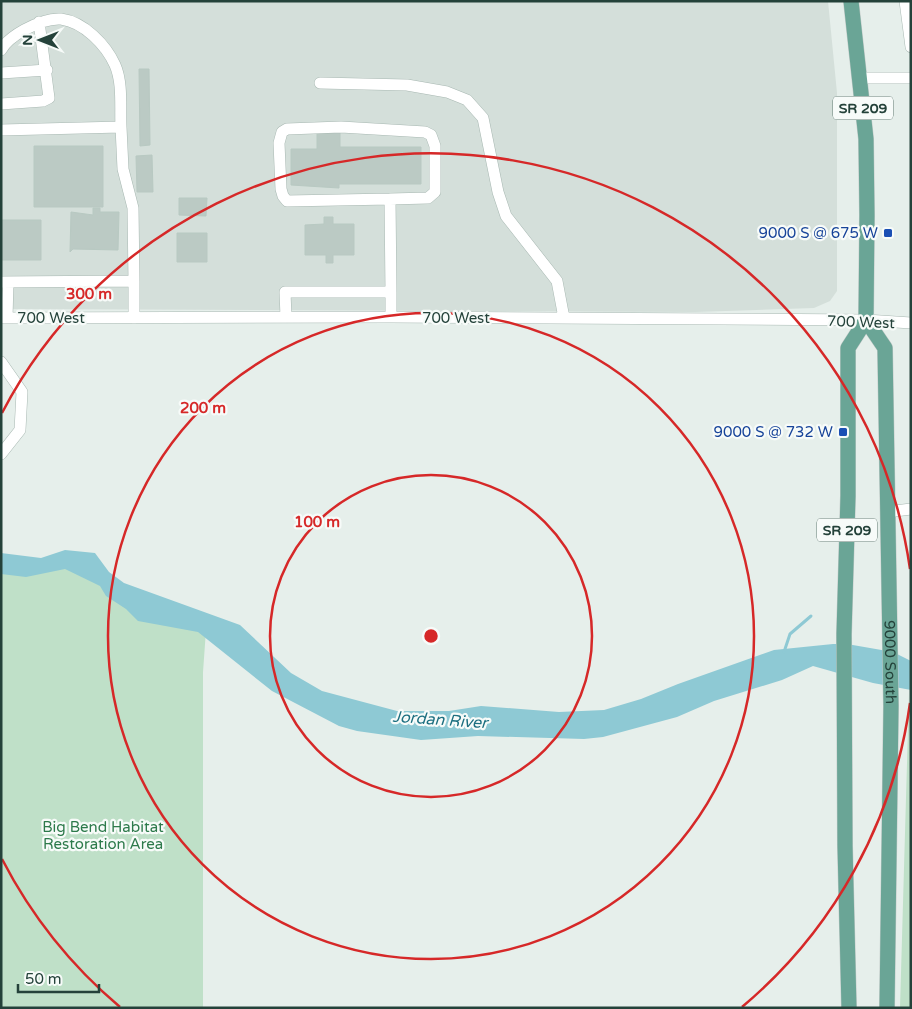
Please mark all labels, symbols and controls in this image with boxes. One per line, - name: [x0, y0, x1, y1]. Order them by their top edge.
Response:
- north arrow: [15, 15, 65, 65]
- text: N: [19, 34, 36, 46]
- road number: SR 209: [833, 96, 893, 120]
- place label: 9000 S @ 675 W: [759, 224, 878, 242]
- marker: 9000 S @ 675 W: [882, 227, 894, 239]
- text: 300 m: [66, 285, 112, 303]
- street label: 700 West: [17, 309, 85, 327]
- street label: 700 West: [422, 309, 490, 327]
- street label: 700 West: [827, 312, 896, 332]
- text: 200 m: [180, 399, 226, 417]
- place label: 9000 S @ 732 W: [714, 423, 833, 441]
- marker: 9000 S @ 732 W: [837, 426, 849, 438]
- text: 100 m: [294, 513, 340, 531]
- road number: SR 209: [817, 518, 877, 542]
- street label: 9000 South: [881, 620, 900, 704]
- centre of rings: [422, 627, 440, 645]
- water label: Jordan River: [392, 707, 490, 733]
- park label: Big Bend Habitat Restoration Area: [42, 818, 164, 853]
- scale bar: [18, 962, 99, 994]
- text: 50 m: [25, 970, 62, 988]

